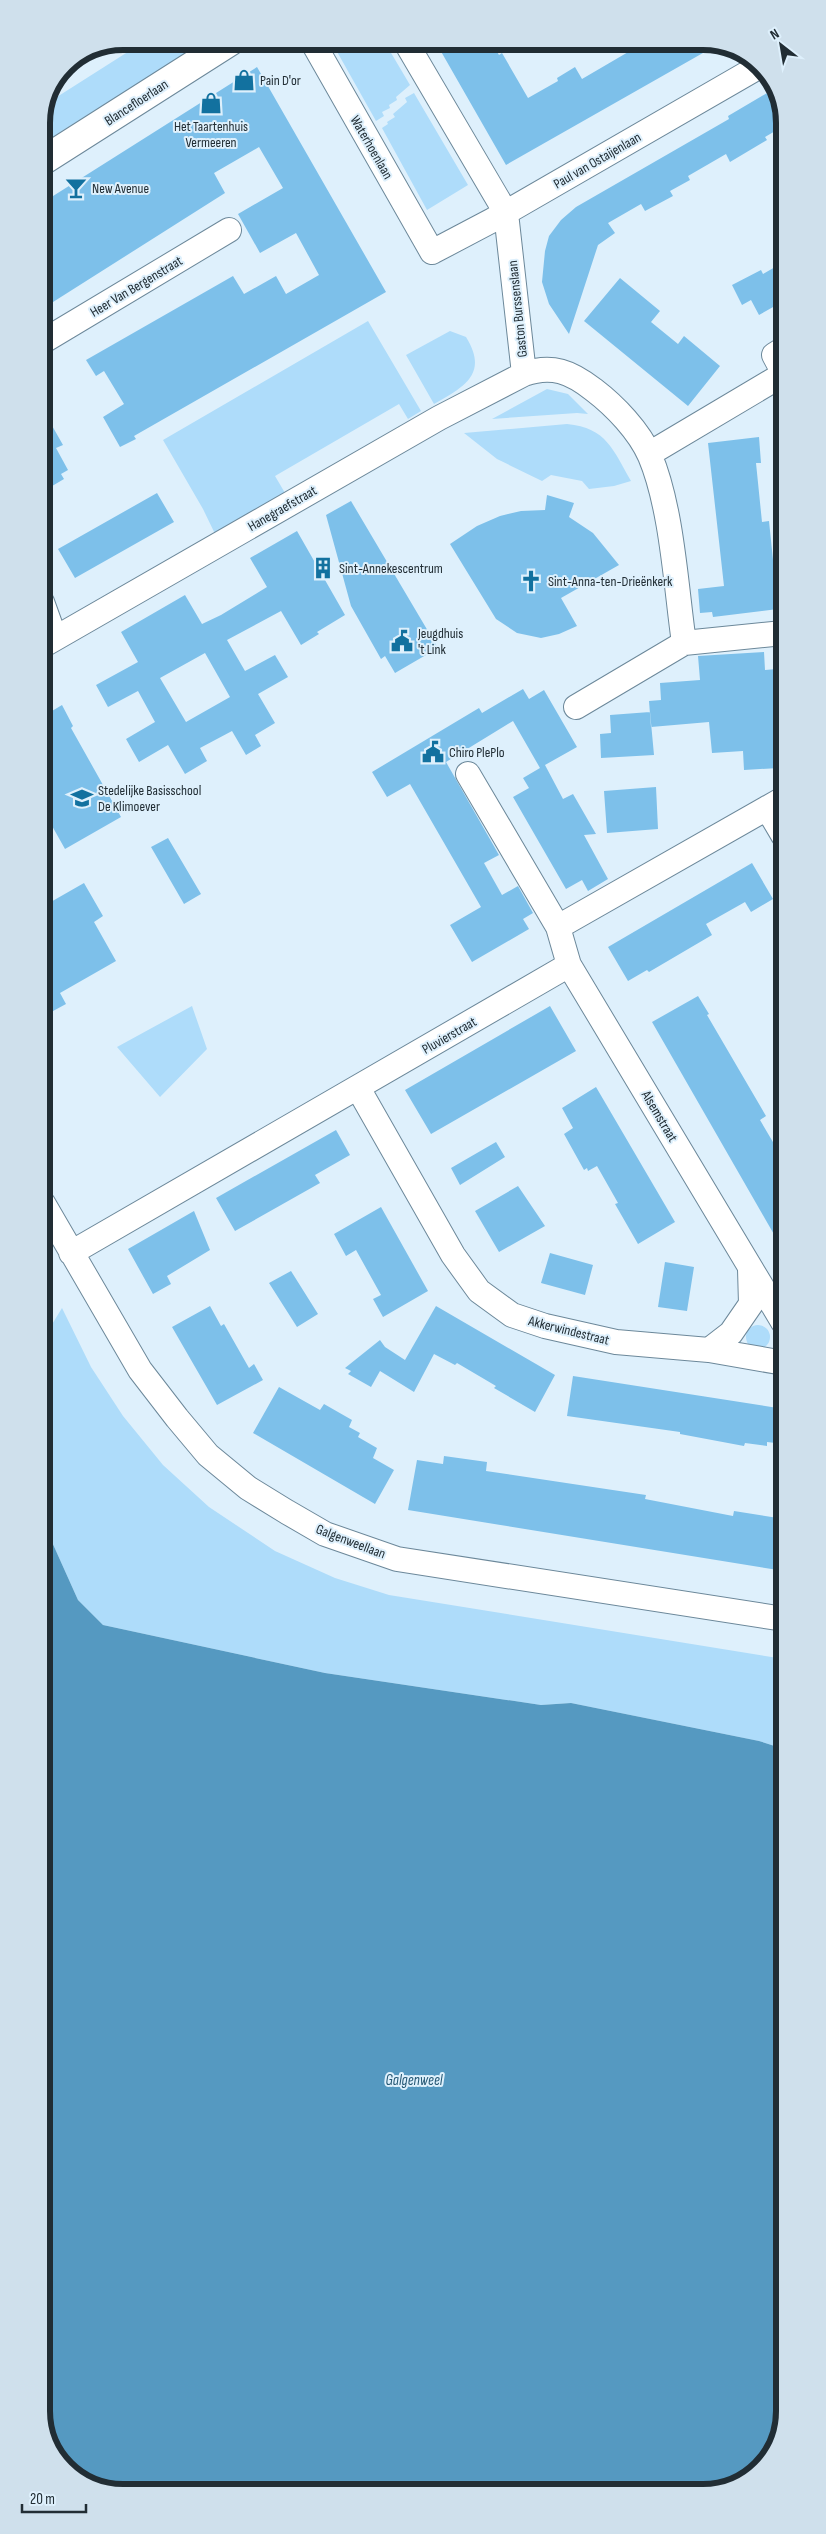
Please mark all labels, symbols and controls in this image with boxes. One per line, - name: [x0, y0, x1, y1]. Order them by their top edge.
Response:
- north arrow: [756, 20, 806, 70]
- text: N: [767, 25, 782, 43]
- shop icon: Pain D'or: [231, 67, 257, 93]
- place label: Pain D'or: [260, 72, 301, 89]
- street label: Blancefloerlaan: [101, 76, 171, 129]
- shop icon: Het Taartenhuis Vermeeren: [198, 90, 224, 116]
- street label: Waterhoenlaan: [347, 112, 397, 182]
- place label: Het Taartenhuis Vermeeren: [174, 118, 248, 151]
- street label: Paul van Ostaijenlaan: [550, 129, 644, 192]
- bar icon: New Avenue: [63, 175, 89, 201]
- place label: New Avenue: [92, 180, 149, 197]
- street label: Heer Van Bergenstraat: [87, 252, 186, 321]
- street label: Gaston Burssenslaan: [504, 260, 531, 358]
- street label: Hanegraefstraat: [245, 482, 320, 535]
- building icon: Sint-Annekescentrum: [310, 555, 336, 581]
- place label: Sint-Annekescentrum: [339, 560, 443, 577]
- church icon: Sint-Anna-ten-Drieënkerk: [518, 568, 544, 594]
- place label: Sint-Anna-ten-Drieënkerk: [548, 573, 673, 590]
- place label: Jeugdhuis 't Link: [417, 625, 463, 658]
- public building icon: Jeugdhuis 't Link: [389, 628, 415, 654]
- public building icon: Chiro PlePlo: [420, 739, 446, 765]
- place label: Chiro PlePlo: [449, 744, 505, 761]
- place label: Stedelijke Basisschool De Klimoever: [98, 782, 201, 815]
- school or university icon: Stedelijke Basisschool De Klimoever: [69, 785, 95, 811]
- street label: Pluvierstraat: [419, 1013, 479, 1058]
- street label: Alsemstraat: [637, 1087, 681, 1145]
- street label: Akkerwindestraat: [526, 1312, 611, 1349]
- street label: Galgenweellaan: [314, 1520, 388, 1563]
- water label: Galgenweel: [385, 2071, 444, 2090]
- scale bar: [22, 2482, 86, 2514]
- text: 20 m: [30, 2490, 55, 2509]

